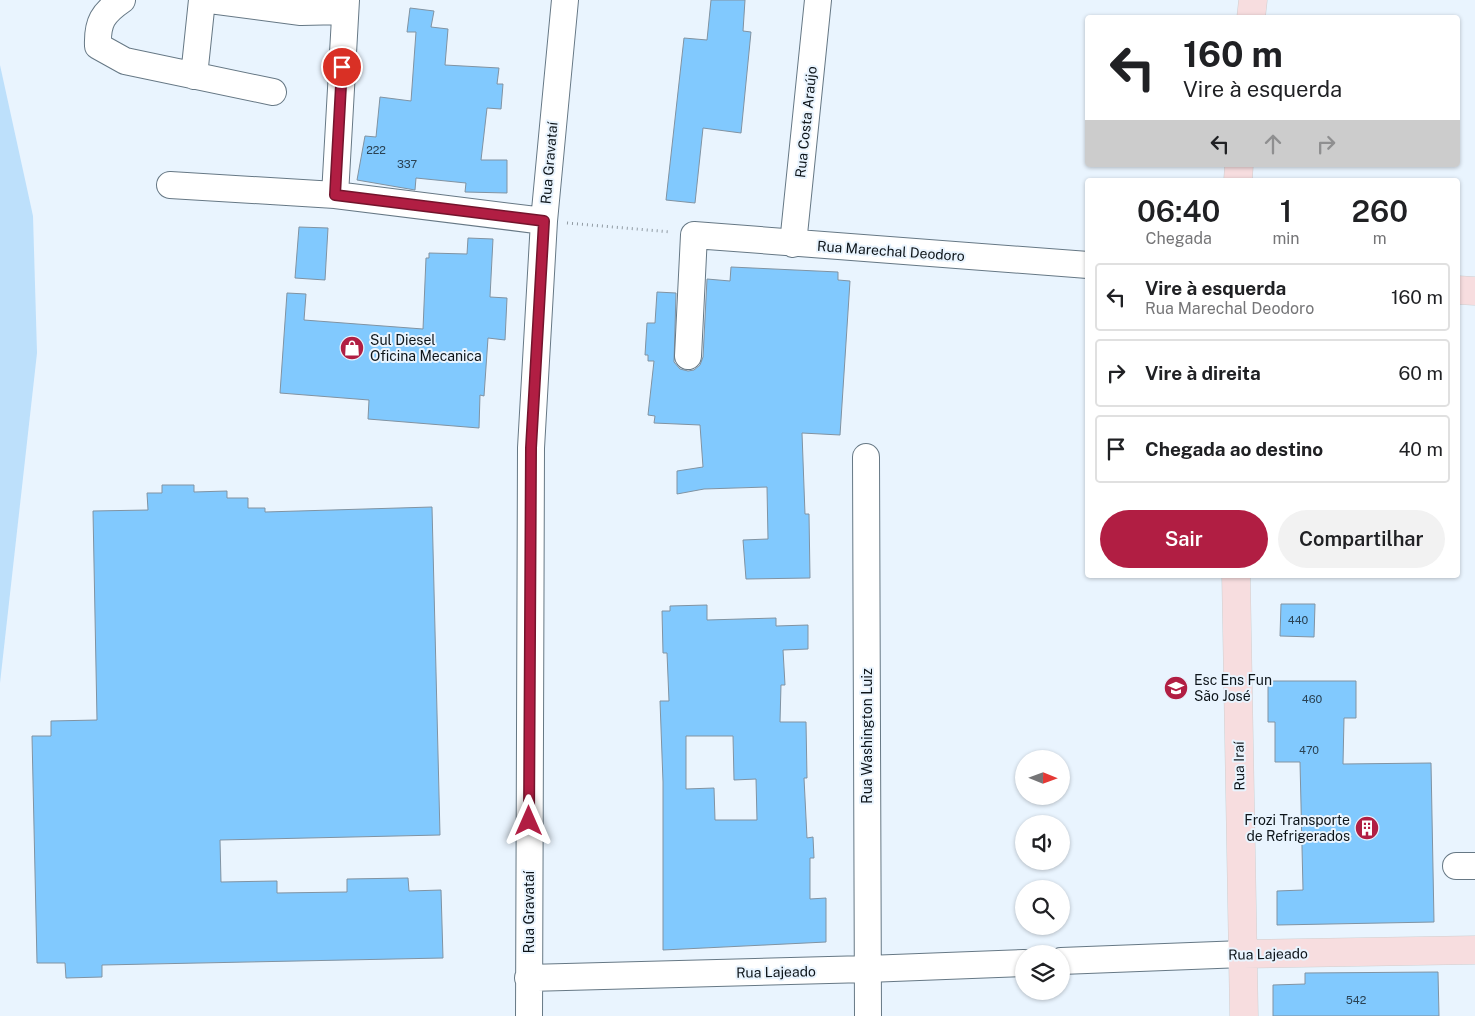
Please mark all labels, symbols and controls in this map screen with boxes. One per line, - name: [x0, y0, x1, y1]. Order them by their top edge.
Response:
- text: 160 m: [1183, 34, 1283, 75]
- icon: left: [1100, 35, 1165, 100]
- pin: [321, 46, 363, 88]
- icon: arrive: [328, 53, 356, 81]
- street label: Rua Costa Araújo: [792, 65, 820, 179]
- text: Vire à esquerda: [1183, 76, 1342, 102]
- street label: Rua Gravataí: [537, 121, 561, 205]
- icon: left: [1206, 130, 1234, 158]
- icon: ahead: [1259, 130, 1287, 158]
- icon: right: [1312, 130, 1340, 158]
- house number: 222: [366, 144, 386, 156]
- house number: 337: [397, 158, 417, 170]
- text: 06:40: [1137, 193, 1221, 229]
- text: 1: [1280, 193, 1292, 229]
- text: 260: [1351, 193, 1408, 229]
- text: Chegada: [1146, 229, 1212, 248]
- text: min: [1272, 229, 1300, 248]
- text: m: [1373, 229, 1387, 248]
- street label: Rua Marechal Deodoro: [817, 238, 965, 264]
- text: Vire à esquerda: [1145, 277, 1286, 299]
- icon: left: [1102, 283, 1130, 311]
- text: 160 m: [1391, 286, 1443, 308]
- text: Rua Marechal Deodoro: [1145, 299, 1314, 318]
- place label: Sul Diesel Oficina Mecanica: [370, 332, 482, 364]
- shop icon: Sul Diesel Oficina Mecanica: [339, 335, 365, 361]
- icon: right: [1102, 359, 1130, 387]
- text: Vire à direita: [1145, 362, 1261, 384]
- text: 60 m: [1399, 362, 1443, 384]
- icon: arrive: [1102, 435, 1130, 463]
- text: Chegada ao destino: [1145, 438, 1323, 460]
- text: 40 m: [1398, 438, 1443, 460]
- button: Sair: [1100, 510, 1268, 568]
- button: Compartilhar: [1278, 510, 1445, 568]
- house number: 440: [1288, 614, 1309, 626]
- street label: Rua Washington Luiz: [859, 668, 875, 804]
- place label: Esc Ens Fun São José: [1194, 672, 1272, 704]
- school or university icon: Esc Ens Fun São José: [1163, 675, 1189, 701]
- house number: 460: [1302, 693, 1322, 705]
- street label: Rua Iraí: [1231, 741, 1247, 791]
- house number: 470: [1299, 744, 1319, 756]
- north arrow: [1015, 750, 1070, 805]
- map controls: [1015, 750, 1070, 1000]
- position arrow: [502, 794, 554, 846]
- place label: Frozi Transporte de Refrigerados: [1244, 812, 1350, 844]
- button: sound: [1015, 815, 1070, 870]
- building icon: Frozi Transporte de Refrigerados: [1354, 815, 1380, 841]
- street label: Rua Gravataí: [521, 870, 537, 953]
- button: search: [1015, 880, 1070, 935]
- button: layers: [1015, 945, 1070, 1000]
- street label: Rua Lajeado: [1228, 945, 1308, 963]
- street label: Rua Lajeado: [736, 963, 816, 981]
- house number: 542: [1346, 994, 1367, 1006]

